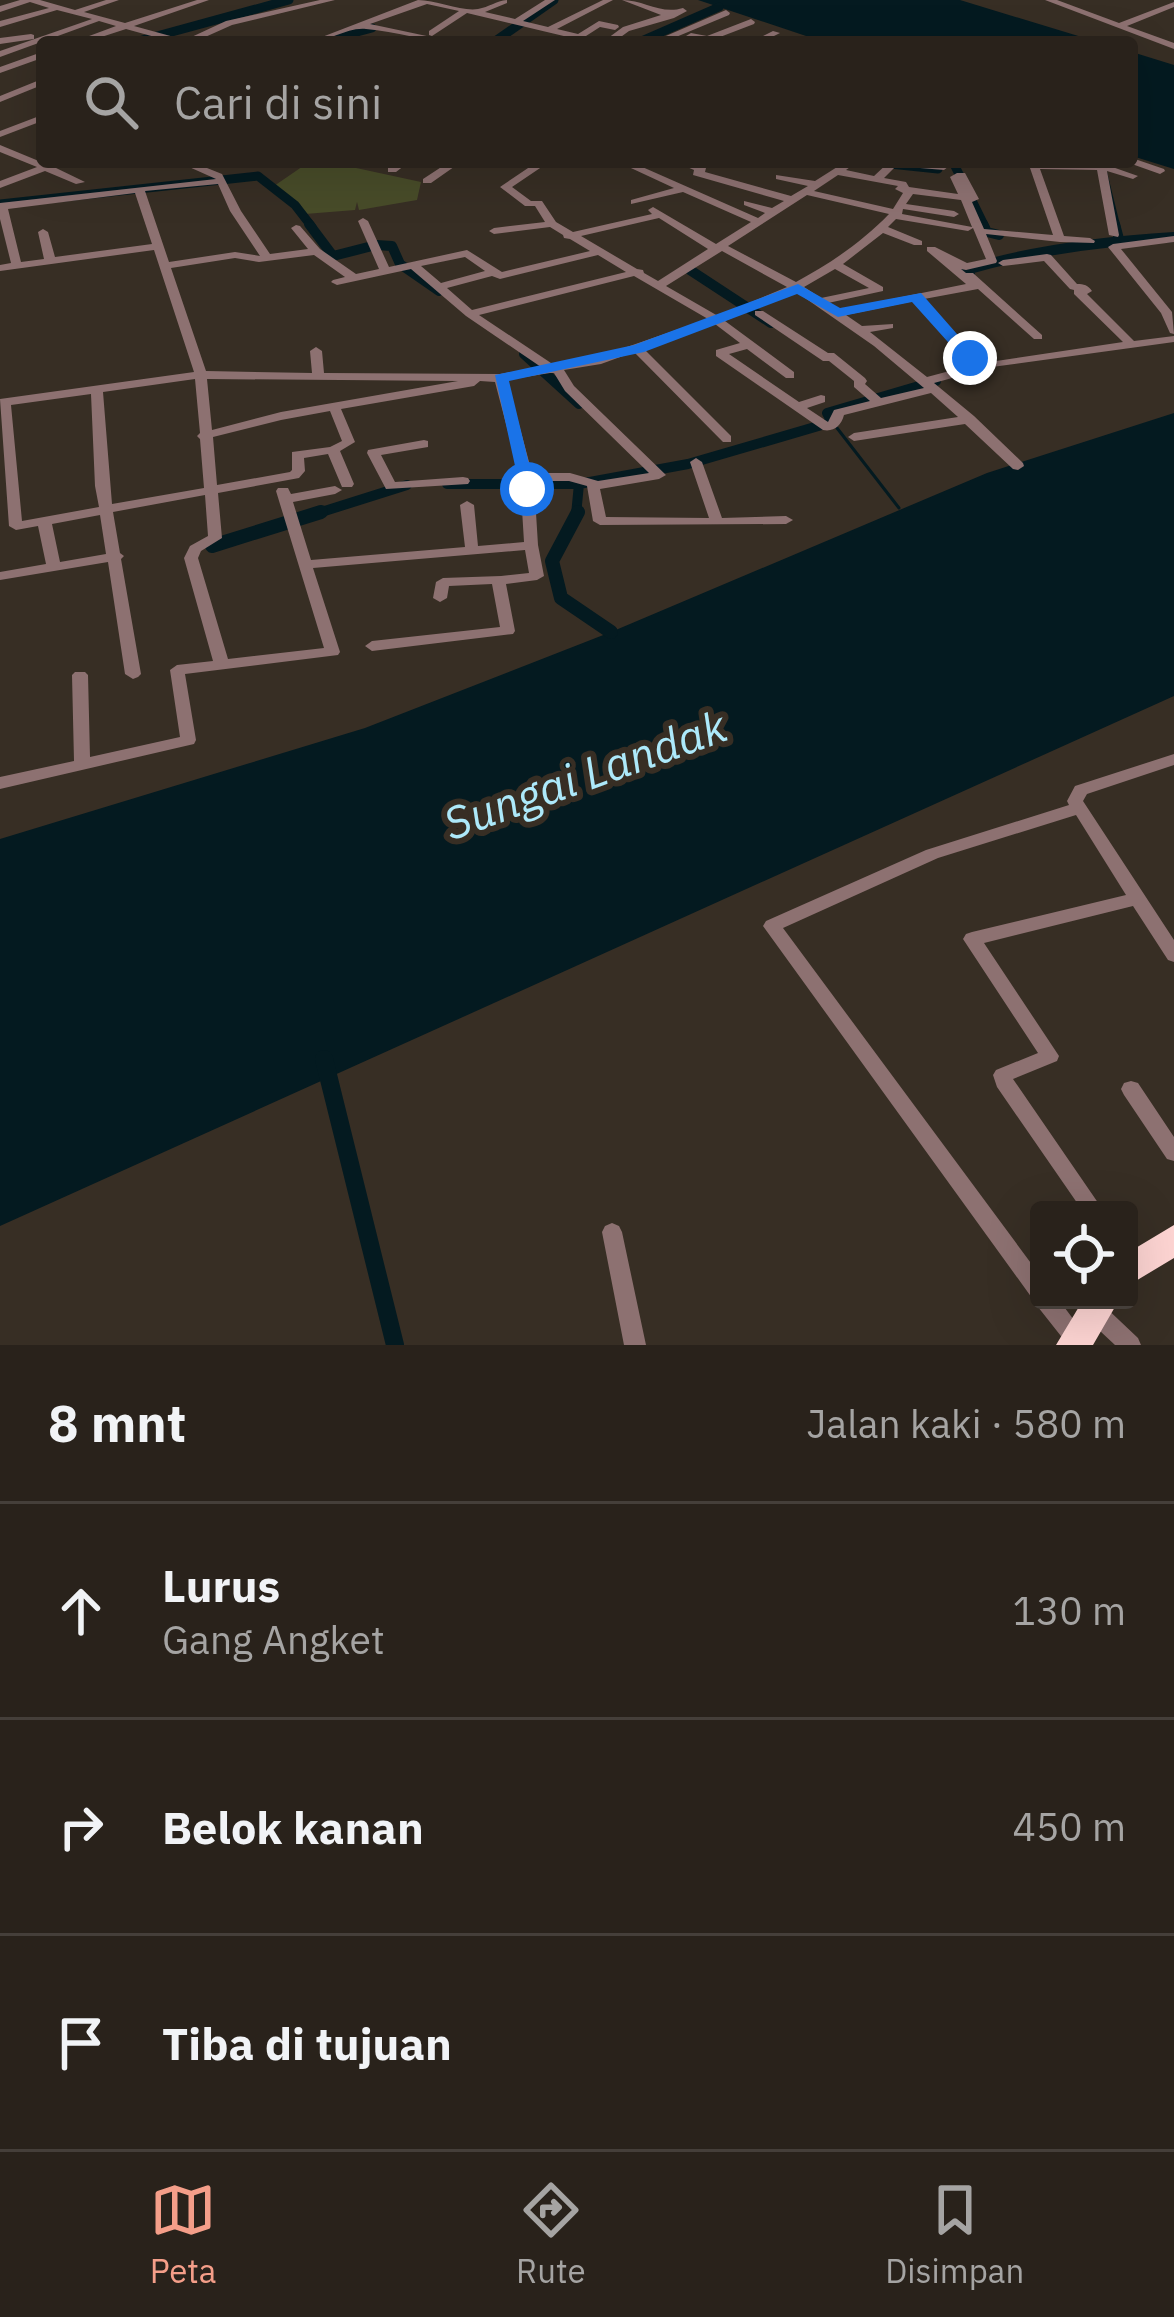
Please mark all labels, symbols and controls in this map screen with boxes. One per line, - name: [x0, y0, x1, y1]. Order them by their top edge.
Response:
- search box: [36, 36, 1138, 168]
- icon: search: [78, 69, 144, 135]
- text: Cari di sini: [174, 73, 382, 131]
- route end: [943, 331, 997, 385]
- route start: [500, 462, 554, 516]
- water label: Sungai Landak: [435, 696, 735, 852]
- map controls: [1030, 1201, 1138, 1309]
- button: locate: [1030, 1201, 1138, 1309]
- text: 8 mnt: [48, 1390, 186, 1456]
- text: Jalan kaki · 580 m: [806, 1398, 1126, 1449]
- text: Lurus: [162, 1556, 280, 1614]
- icon: ahead: [48, 1578, 114, 1644]
- text: 130 m: [1013, 1585, 1126, 1636]
- text: Gang Angket: [162, 1614, 385, 1665]
- icon: right: [48, 1794, 114, 1860]
- text: Belok kanan: [162, 1798, 424, 1856]
- text: 450 m: [1013, 1801, 1126, 1852]
- icon: arrive: [48, 2010, 114, 2076]
- text: Tiba di tujuan: [162, 2014, 452, 2072]
- tab: Peta: [150, 2177, 216, 2292]
- tab: Rute: [516, 2177, 586, 2292]
- tab: Disimpan: [885, 2177, 1024, 2292]

